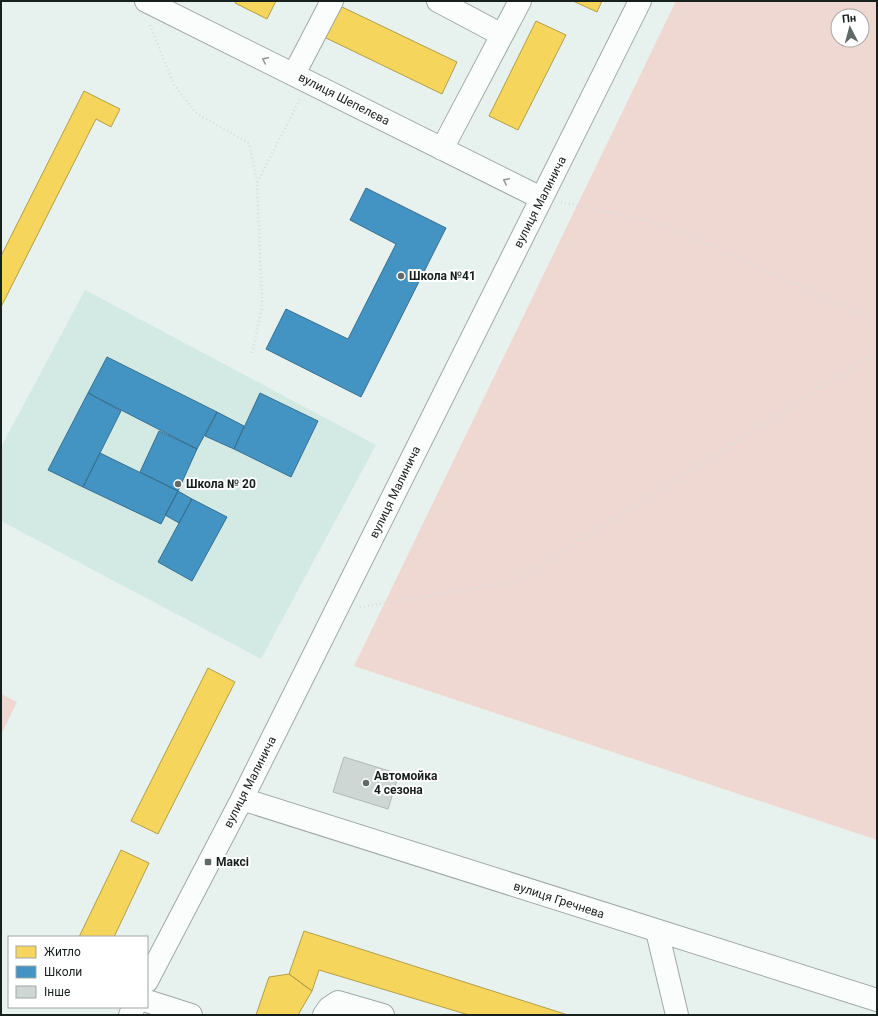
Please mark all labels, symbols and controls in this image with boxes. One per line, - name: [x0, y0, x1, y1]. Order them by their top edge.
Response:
- north arrow: [830, 8, 870, 48]
- text: Пн: [841, 11, 857, 26]
- one-way arrow: [262, 57, 269, 65]
- street label: вулиця Шепелєва: [296, 70, 392, 128]
- street label: вулиця Малинича: [511, 154, 569, 250]
- one-way arrow: [503, 178, 511, 186]
- place label: Школа №41: [409, 269, 476, 283]
- marker: Школа №41: [396, 271, 406, 281]
- street label: вулиця Малинича: [367, 444, 423, 540]
- place label: Школа № 20: [186, 477, 256, 491]
- marker: Школа № 20: [173, 479, 183, 489]
- street label: вулиця Малинича: [221, 734, 279, 830]
- place label: Автомойка 4 сезона: [374, 769, 438, 797]
- marker: Автомойка 4 сезона: [361, 778, 371, 788]
- place label: Максі: [216, 855, 249, 869]
- marker: Максі: [203, 857, 213, 867]
- street label: вулиця Гречнева: [512, 879, 606, 921]
- legend: [8, 936, 148, 1008]
- text: Житло: [44, 945, 81, 959]
- text: Школи: [44, 965, 82, 979]
- text: Інше: [44, 985, 70, 999]

